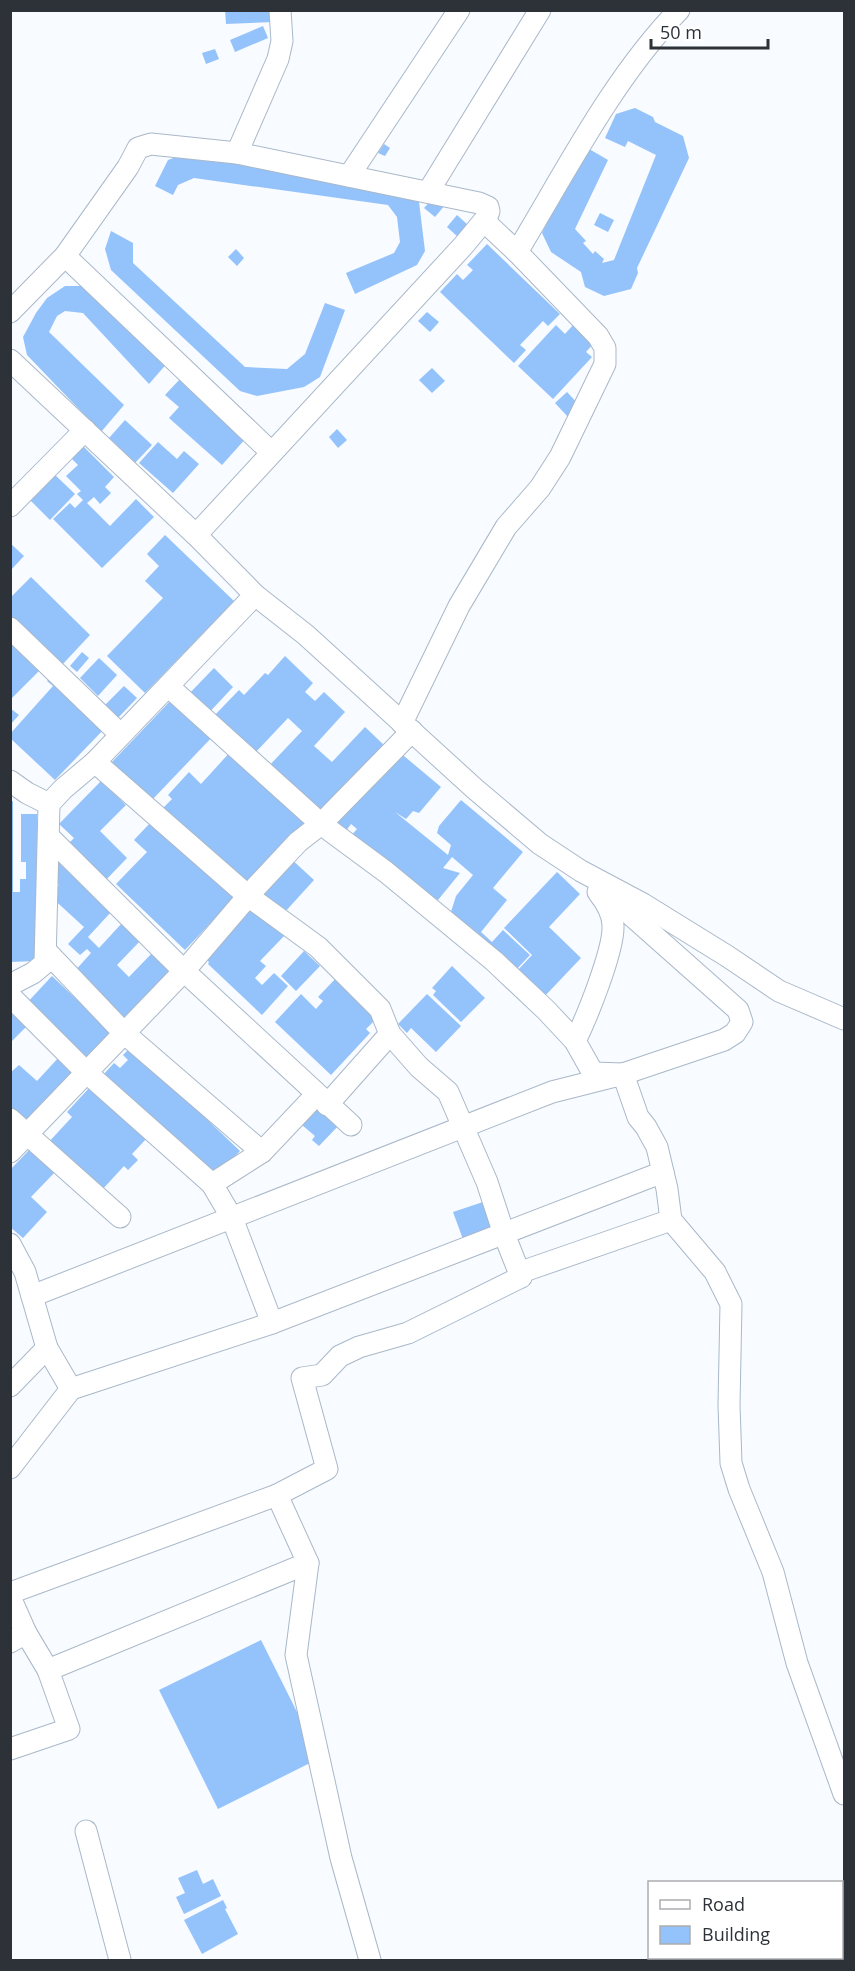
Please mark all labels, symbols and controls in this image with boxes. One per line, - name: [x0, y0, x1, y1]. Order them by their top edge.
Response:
- scale bar: [651, 12, 768, 50]
- text: 50 m: [660, 20, 702, 44]
- legend: [648, 1881, 843, 1959]
- text: Road: [702, 1892, 745, 1916]
- text: Building: [702, 1922, 770, 1946]

